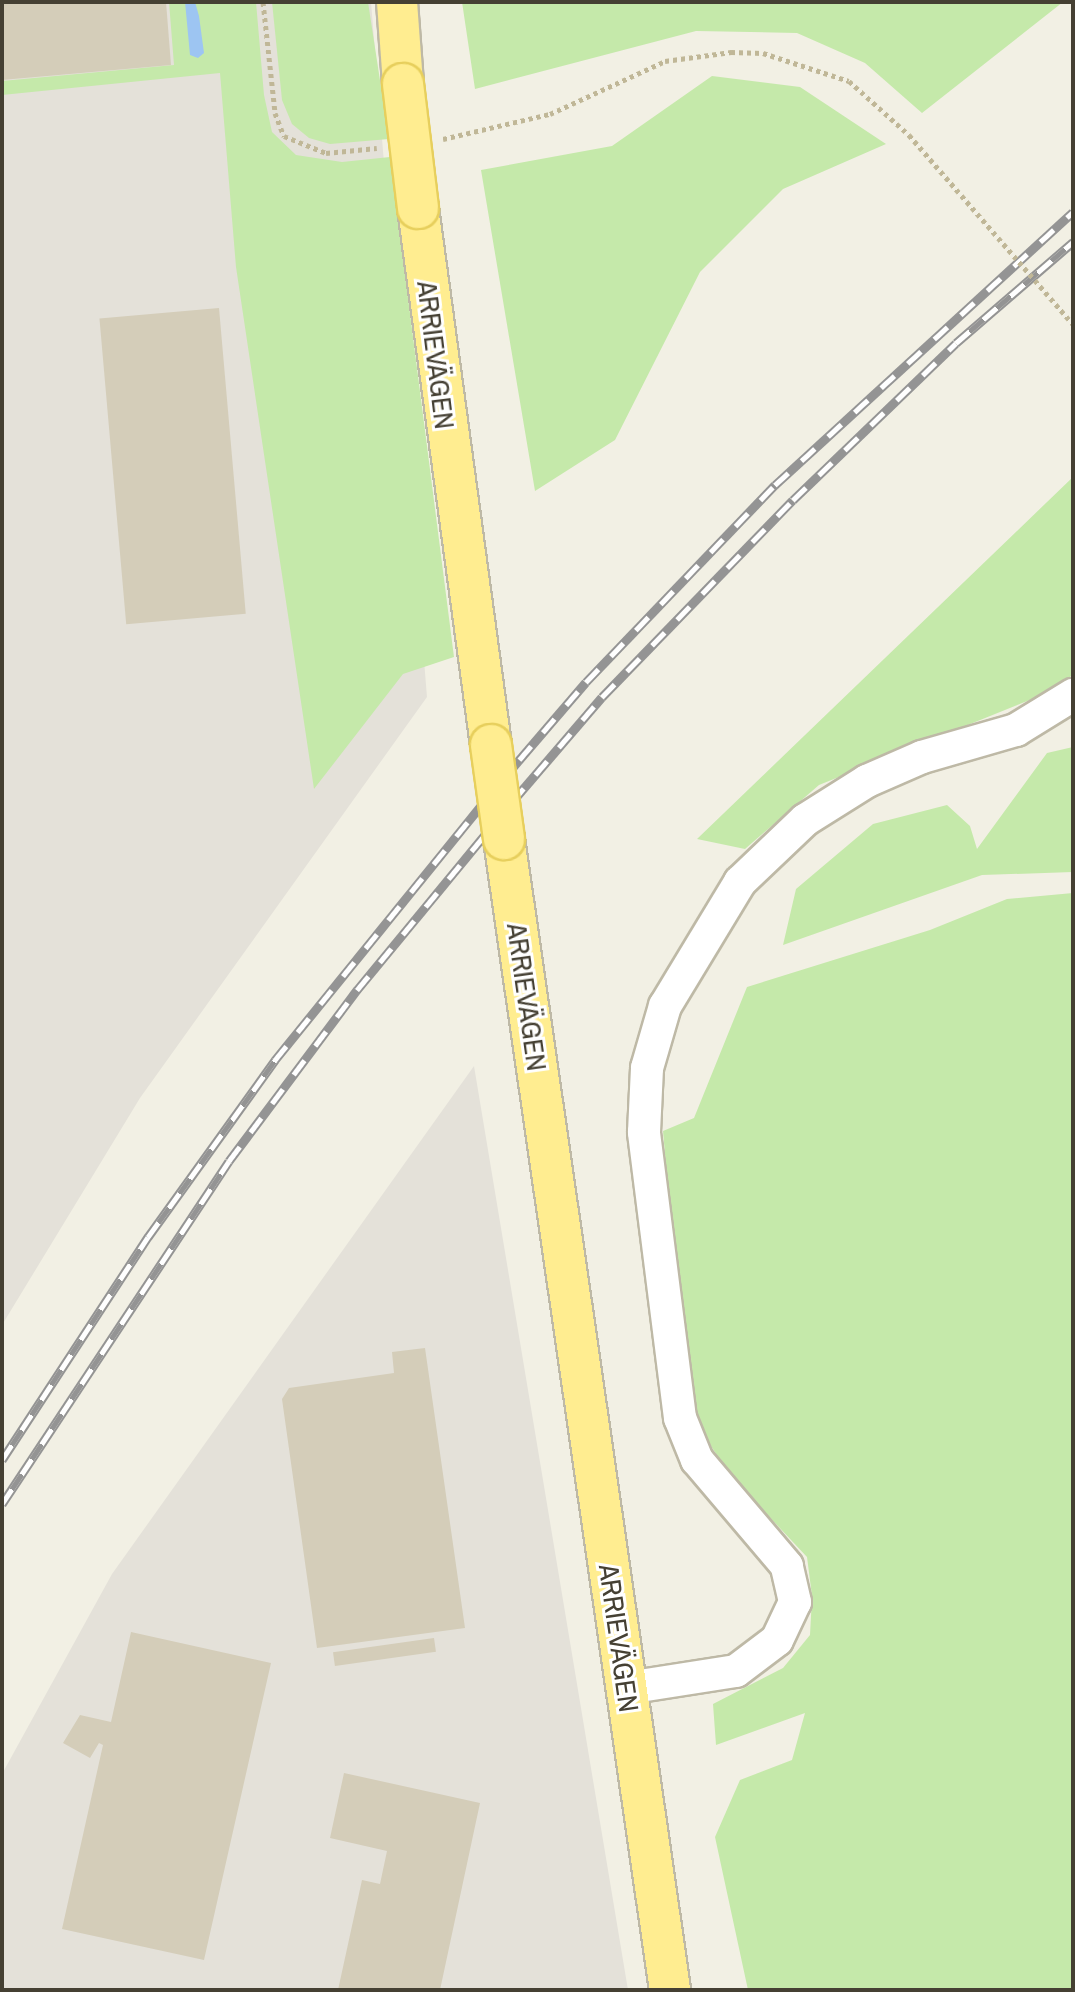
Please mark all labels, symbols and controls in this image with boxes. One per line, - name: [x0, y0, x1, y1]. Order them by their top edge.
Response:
- street label: ARRIEVÄGEN: [410, 279, 462, 431]
- street label: ARRIEVÄGEN: [500, 921, 554, 1073]
- street label: ARRIEVÄGEN: [592, 1562, 646, 1714]

